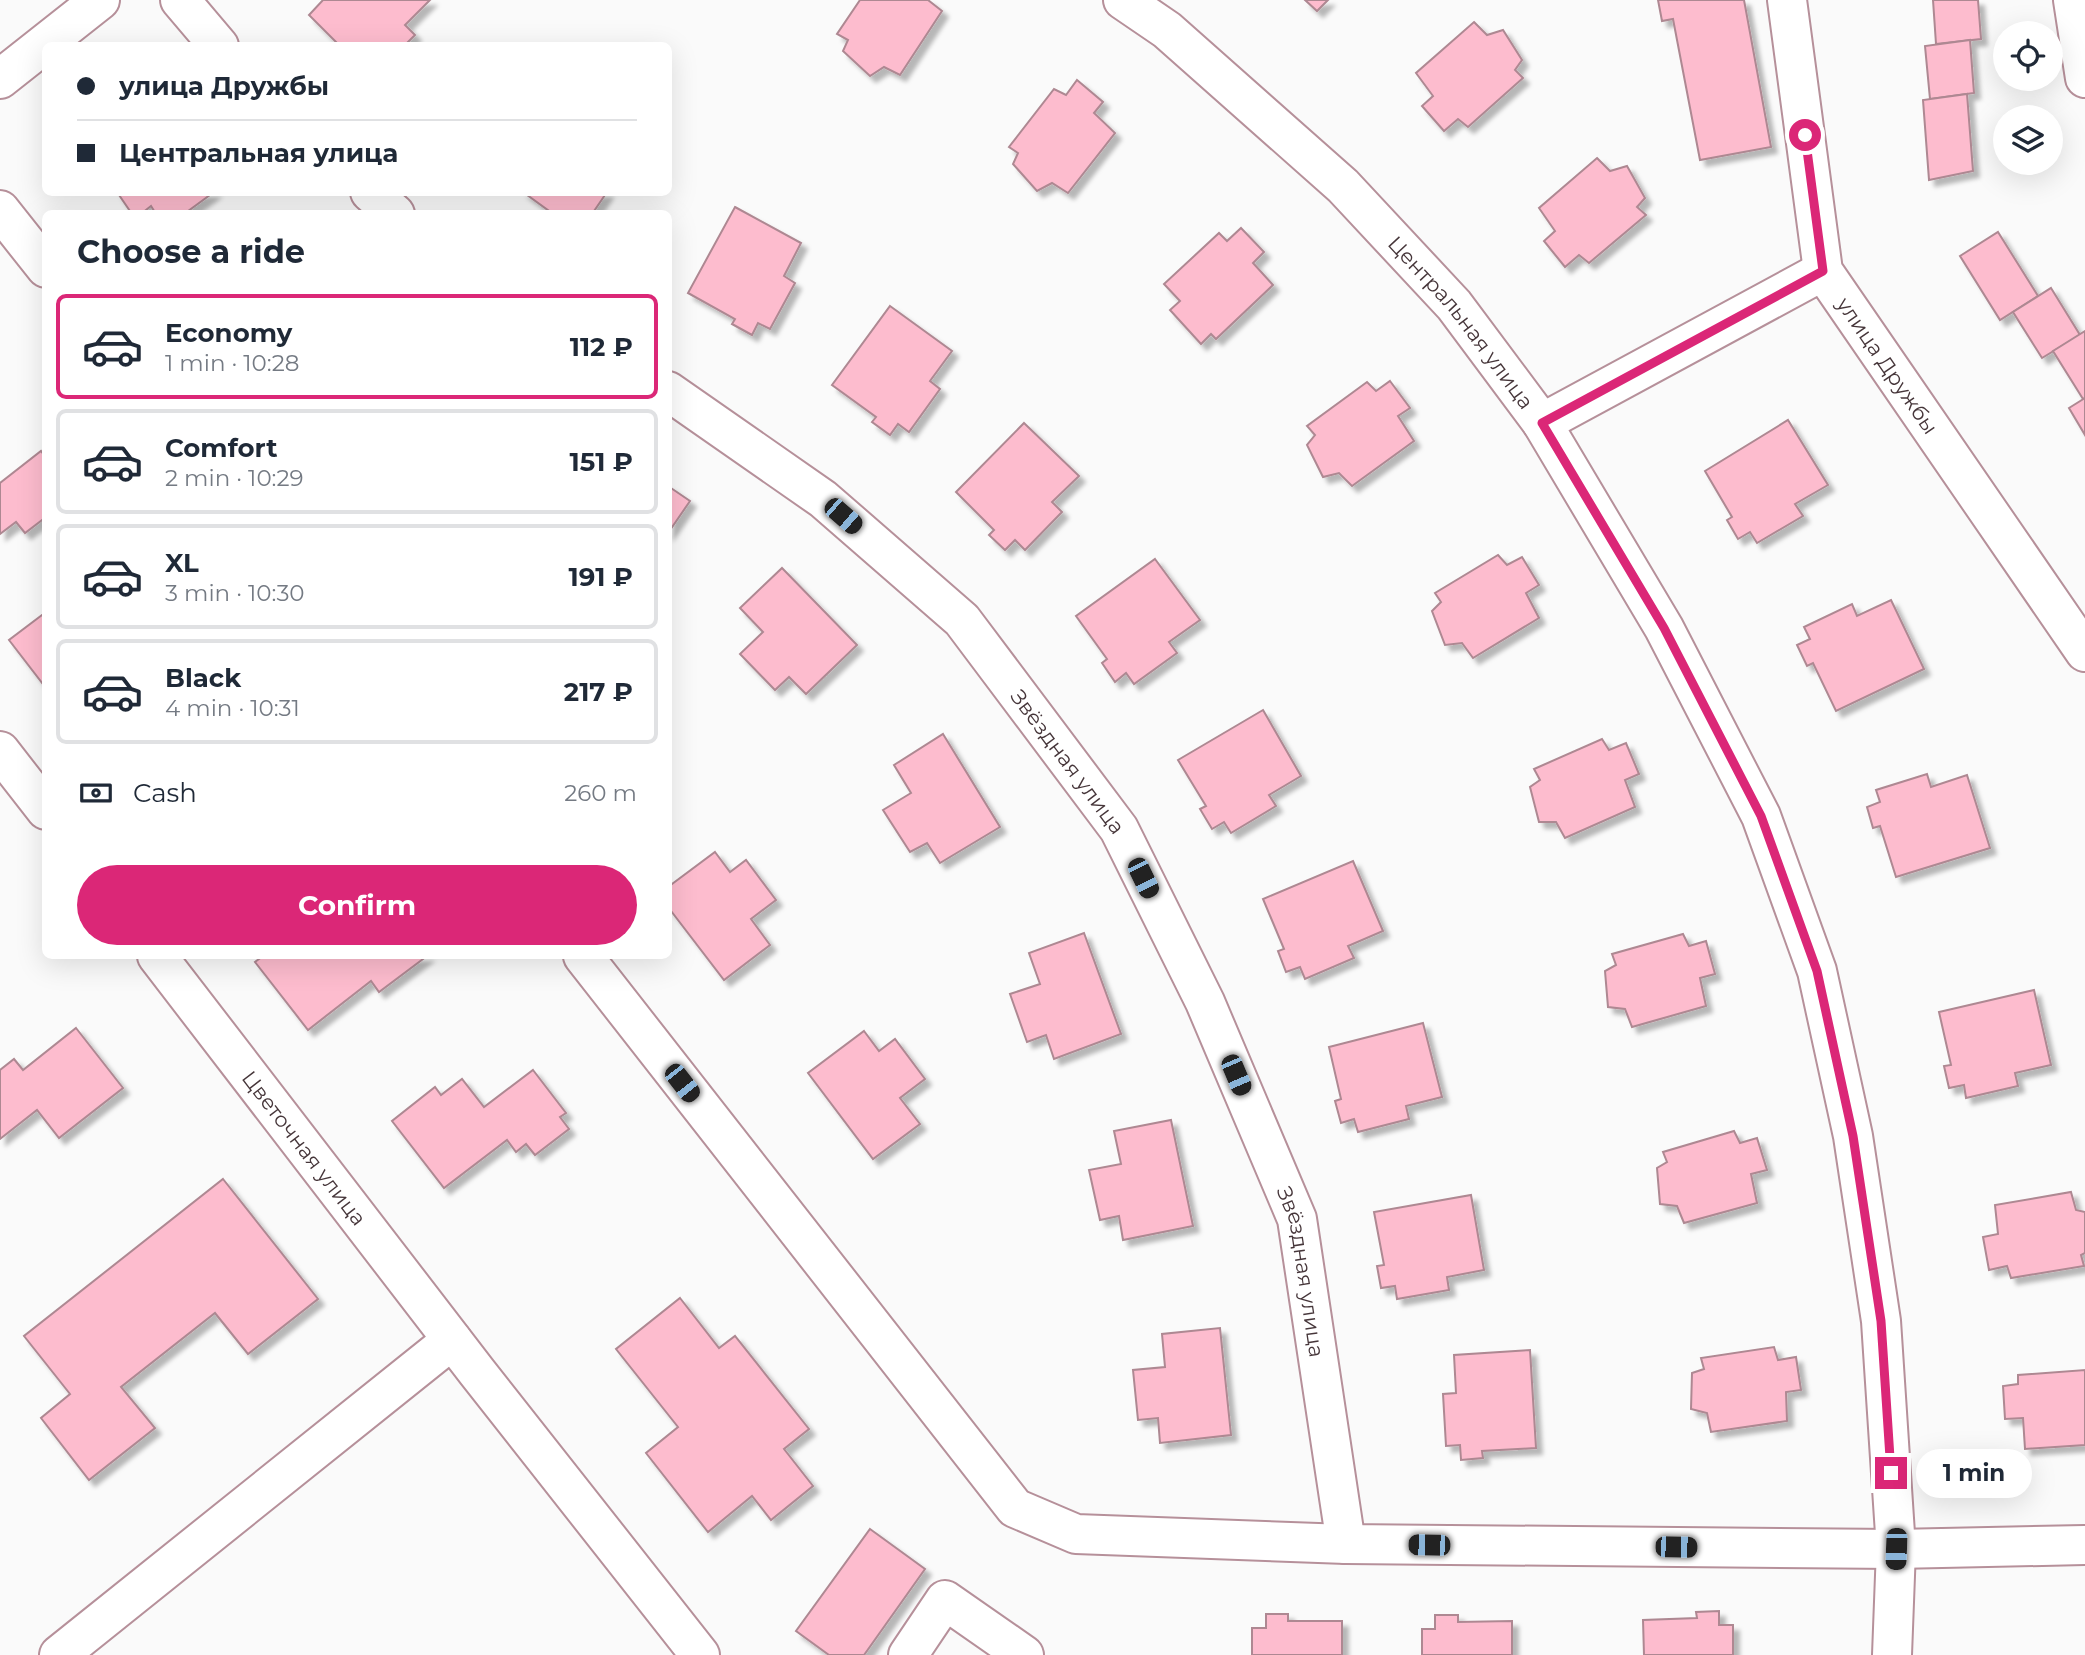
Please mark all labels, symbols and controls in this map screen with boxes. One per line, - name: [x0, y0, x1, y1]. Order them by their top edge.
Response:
- map controls: [1993, 21, 2063, 175]
- button: locate: [1993, 21, 2063, 91]
- text: улица Дружбы: [119, 70, 329, 102]
- button: layers: [1993, 105, 2063, 175]
- route start: [1789, 119, 1821, 151]
- text: Центральная улица: [119, 137, 398, 169]
- street label: Центральная улица: [1383, 230, 1539, 413]
- text: Choose a ride: [77, 232, 305, 271]
- street label: улица Дружбы: [1832, 291, 1944, 439]
- icon: car: [81, 315, 144, 378]
- text: Economy: [165, 317, 292, 349]
- text: 112 ₽: [570, 331, 633, 363]
- text: 1 min · 10:28: [165, 349, 299, 377]
- icon: car: [81, 430, 144, 493]
- text: Comfort: [165, 432, 277, 464]
- text: 151 ₽: [570, 446, 633, 478]
- text: 2 min · 10:29: [165, 464, 304, 492]
- car: [821, 494, 866, 538]
- icon: car: [81, 545, 144, 608]
- text: XL: [165, 547, 199, 579]
- text: 191 ₽: [569, 561, 633, 593]
- text: 3 min · 10:30: [165, 579, 305, 607]
- icon: car: [81, 660, 144, 723]
- text: Black: [165, 662, 241, 694]
- text: 217 ₽: [564, 676, 633, 708]
- street label: Звёздная улица: [1006, 684, 1130, 838]
- text: 4 min · 10:31: [165, 694, 300, 722]
- icon: cash: [77, 774, 115, 812]
- text: Cash: [133, 777, 197, 809]
- text: 260 m: [564, 779, 637, 807]
- car: [1125, 855, 1162, 901]
- button: Confirm: [77, 865, 637, 945]
- car: [1219, 1052, 1254, 1098]
- car: [661, 1060, 704, 1106]
- street label: Цветочная улица: [237, 1066, 372, 1230]
- street label: Звёздная улица: [1272, 1182, 1330, 1359]
- callout: 1 min: [1916, 1448, 2031, 1498]
- route end: [1875, 1457, 1907, 1489]
- text: 1 min: [1943, 1459, 2005, 1487]
- car: [1885, 1528, 1908, 1570]
- car: [1408, 1534, 1451, 1556]
- car: [1655, 1536, 1698, 1558]

